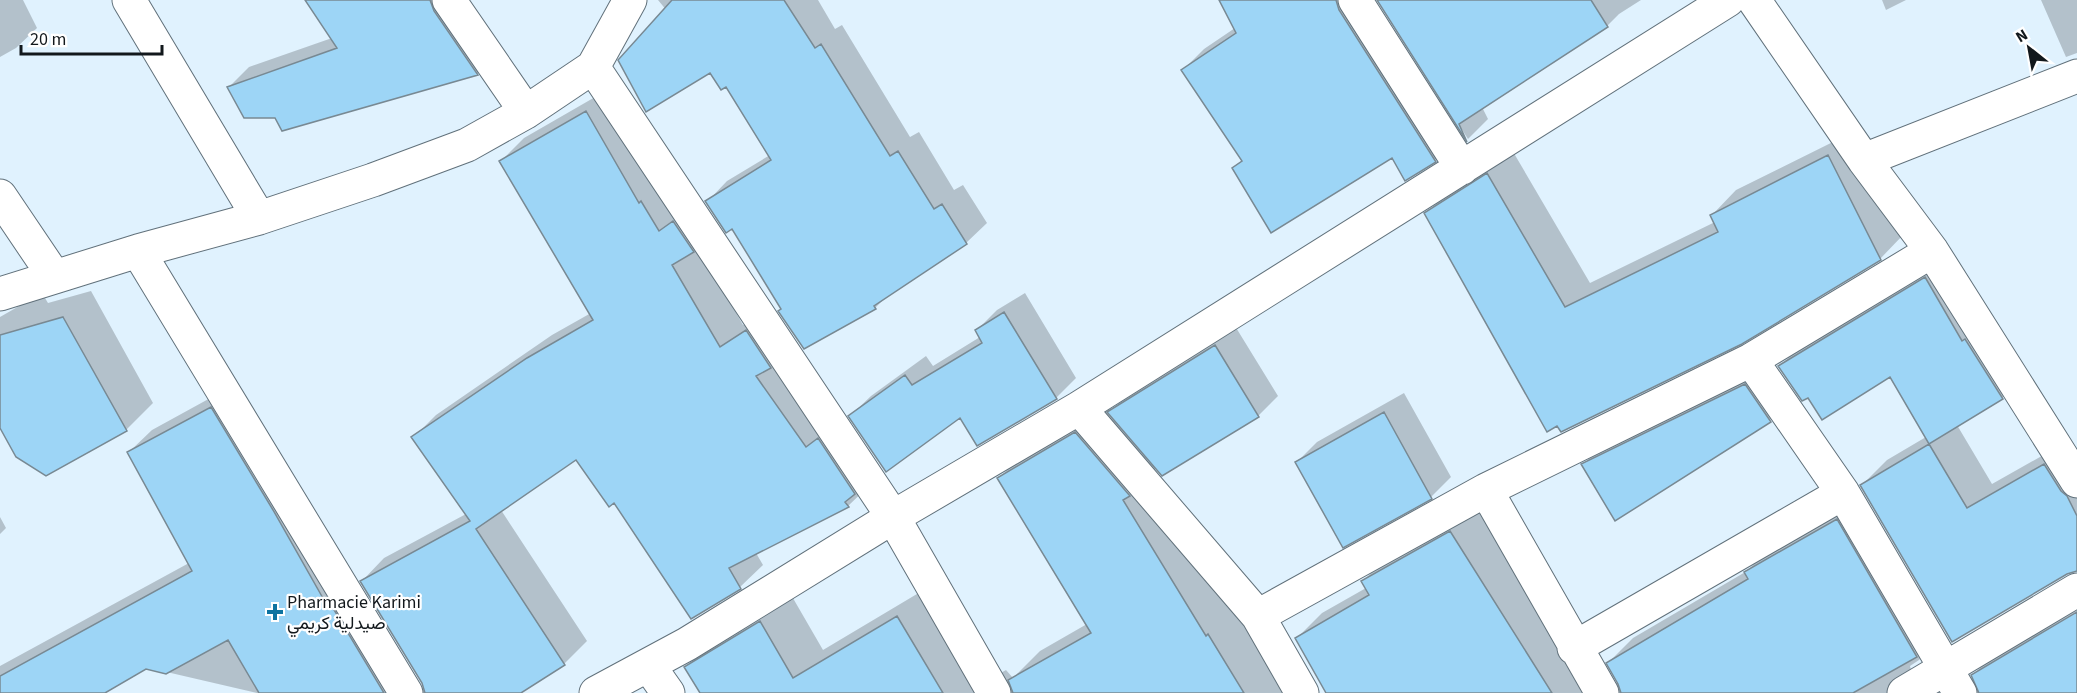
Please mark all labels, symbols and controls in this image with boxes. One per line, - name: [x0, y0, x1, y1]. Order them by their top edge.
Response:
- scale bar: [21, 18, 162, 56]
- north arrow: [1999, 18, 2059, 78]
- text: N: [2012, 24, 2032, 48]
- text: 20 m: [30, 27, 66, 52]
- place label: Pharmacie Karimi صيدلية كريمي: [287, 590, 421, 638]
- marker: Pharmacie Karimi صيدلية كريمي: [268, 605, 282, 619]

